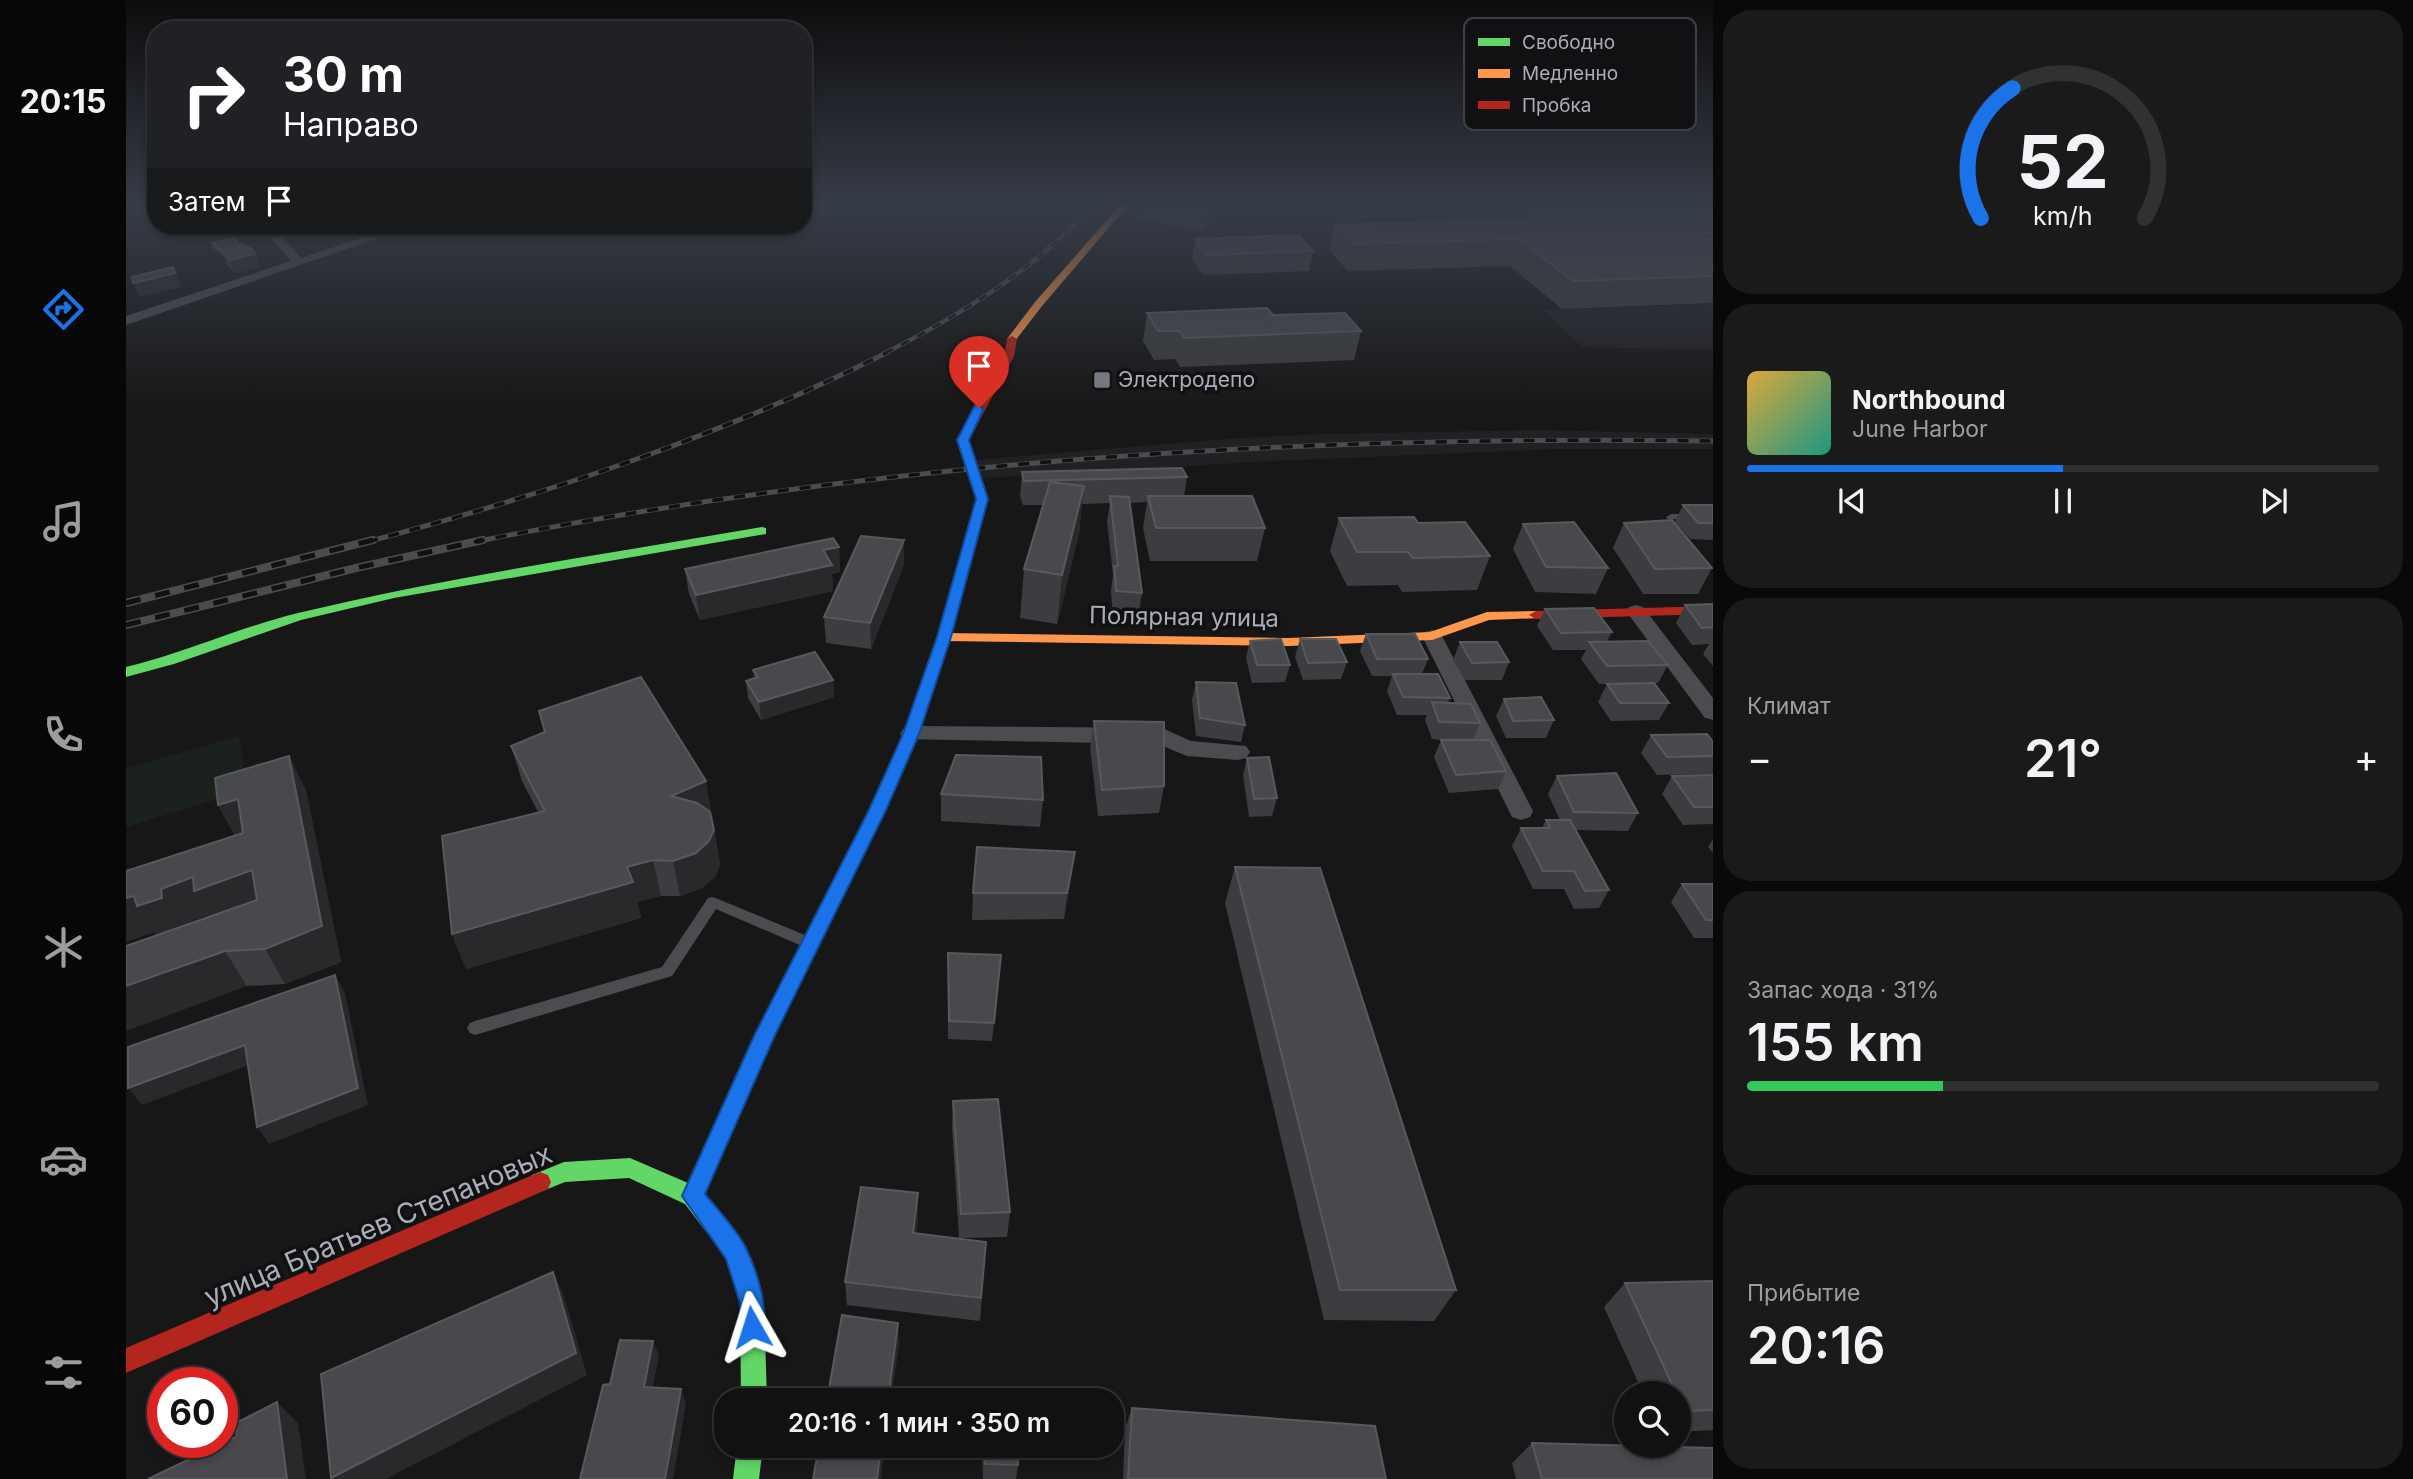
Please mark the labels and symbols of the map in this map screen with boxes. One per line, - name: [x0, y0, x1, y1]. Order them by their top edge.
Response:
- legend: [1464, 18, 1696, 130]
- text: Свободно: [1522, 31, 1615, 54]
- text: Медленно: [1522, 62, 1618, 85]
- text: Пробка: [1522, 94, 1591, 117]
- pin: [949, 336, 1009, 408]
- place label: Электродепо: [1118, 367, 1255, 392]
- marker: Электродепо: [1092, 370, 1112, 390]
- street label: Полярная улица: [1089, 600, 1279, 633]
- street label: улица Братьев Степановых: [199, 1136, 557, 1314]
- position arrow: [715, 1290, 789, 1364]
- speed limit sign: 60: [147, 1367, 238, 1458]

